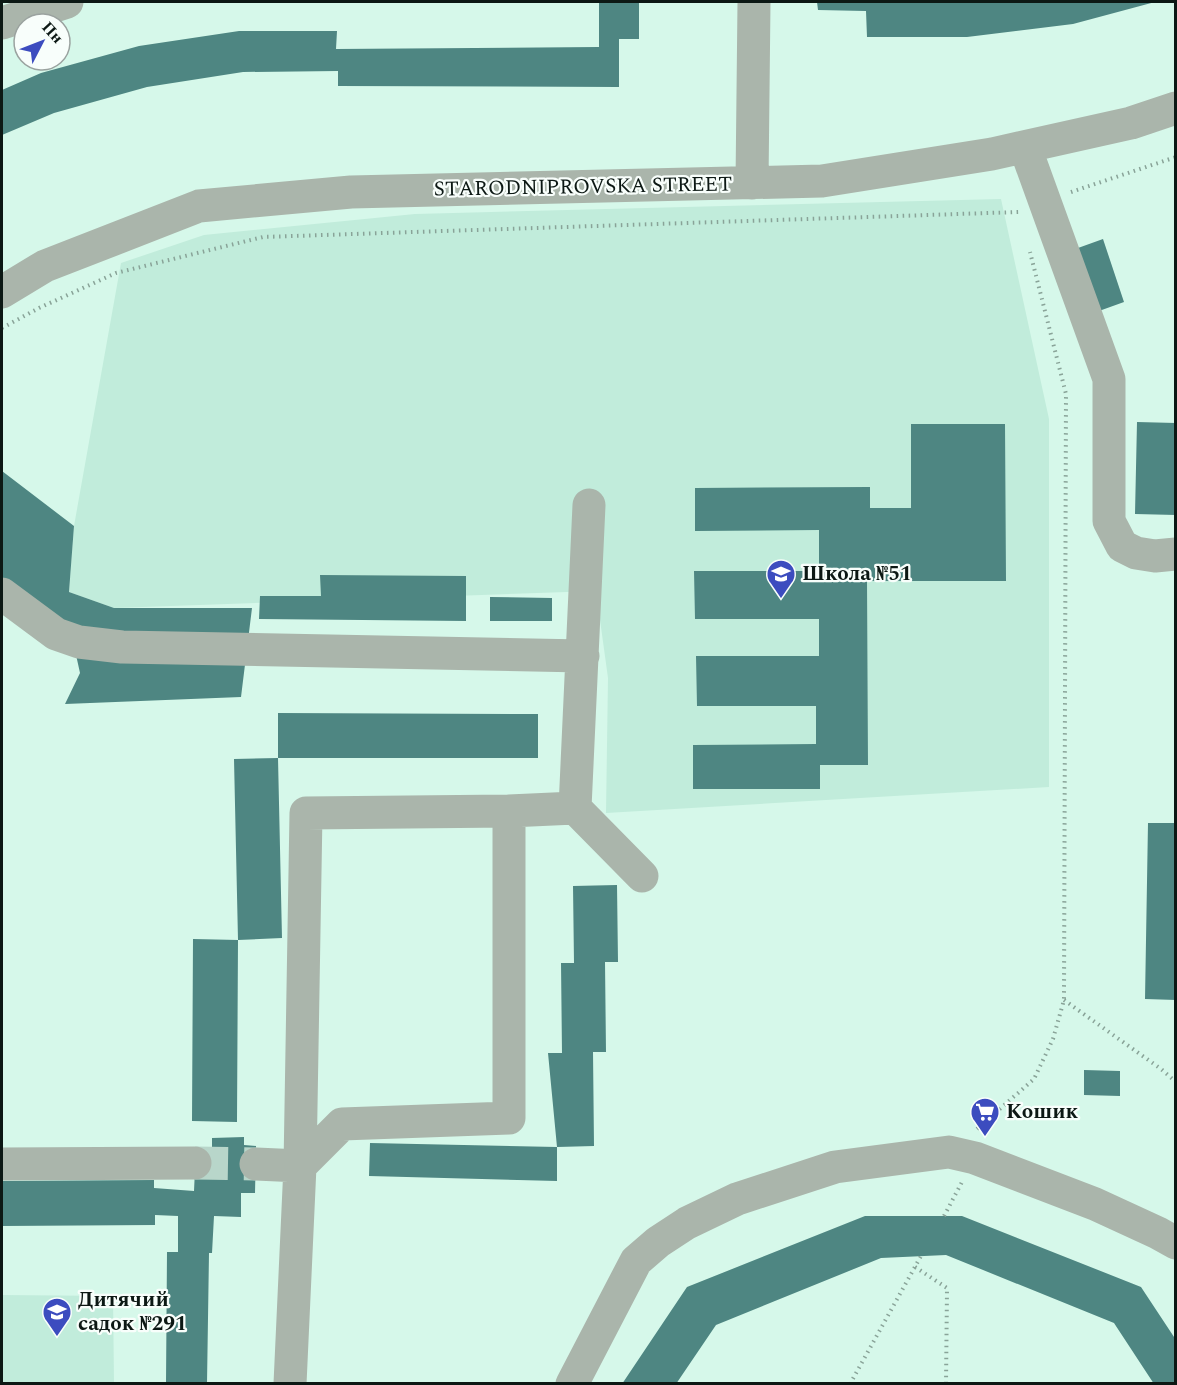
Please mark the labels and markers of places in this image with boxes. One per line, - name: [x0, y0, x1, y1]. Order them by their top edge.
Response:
- school or university icon: Школа №51: [765, 558, 797, 600]
- place label: Школа №51: [802, 558, 912, 590]
- supermarket icon: Кошик: [969, 1096, 1001, 1138]
- place label: Кошик: [1006, 1096, 1079, 1128]
- place label: Дитячий садок №291: [78, 1284, 187, 1340]
- school or university icon: Дитячий садок №291: [41, 1296, 73, 1338]

